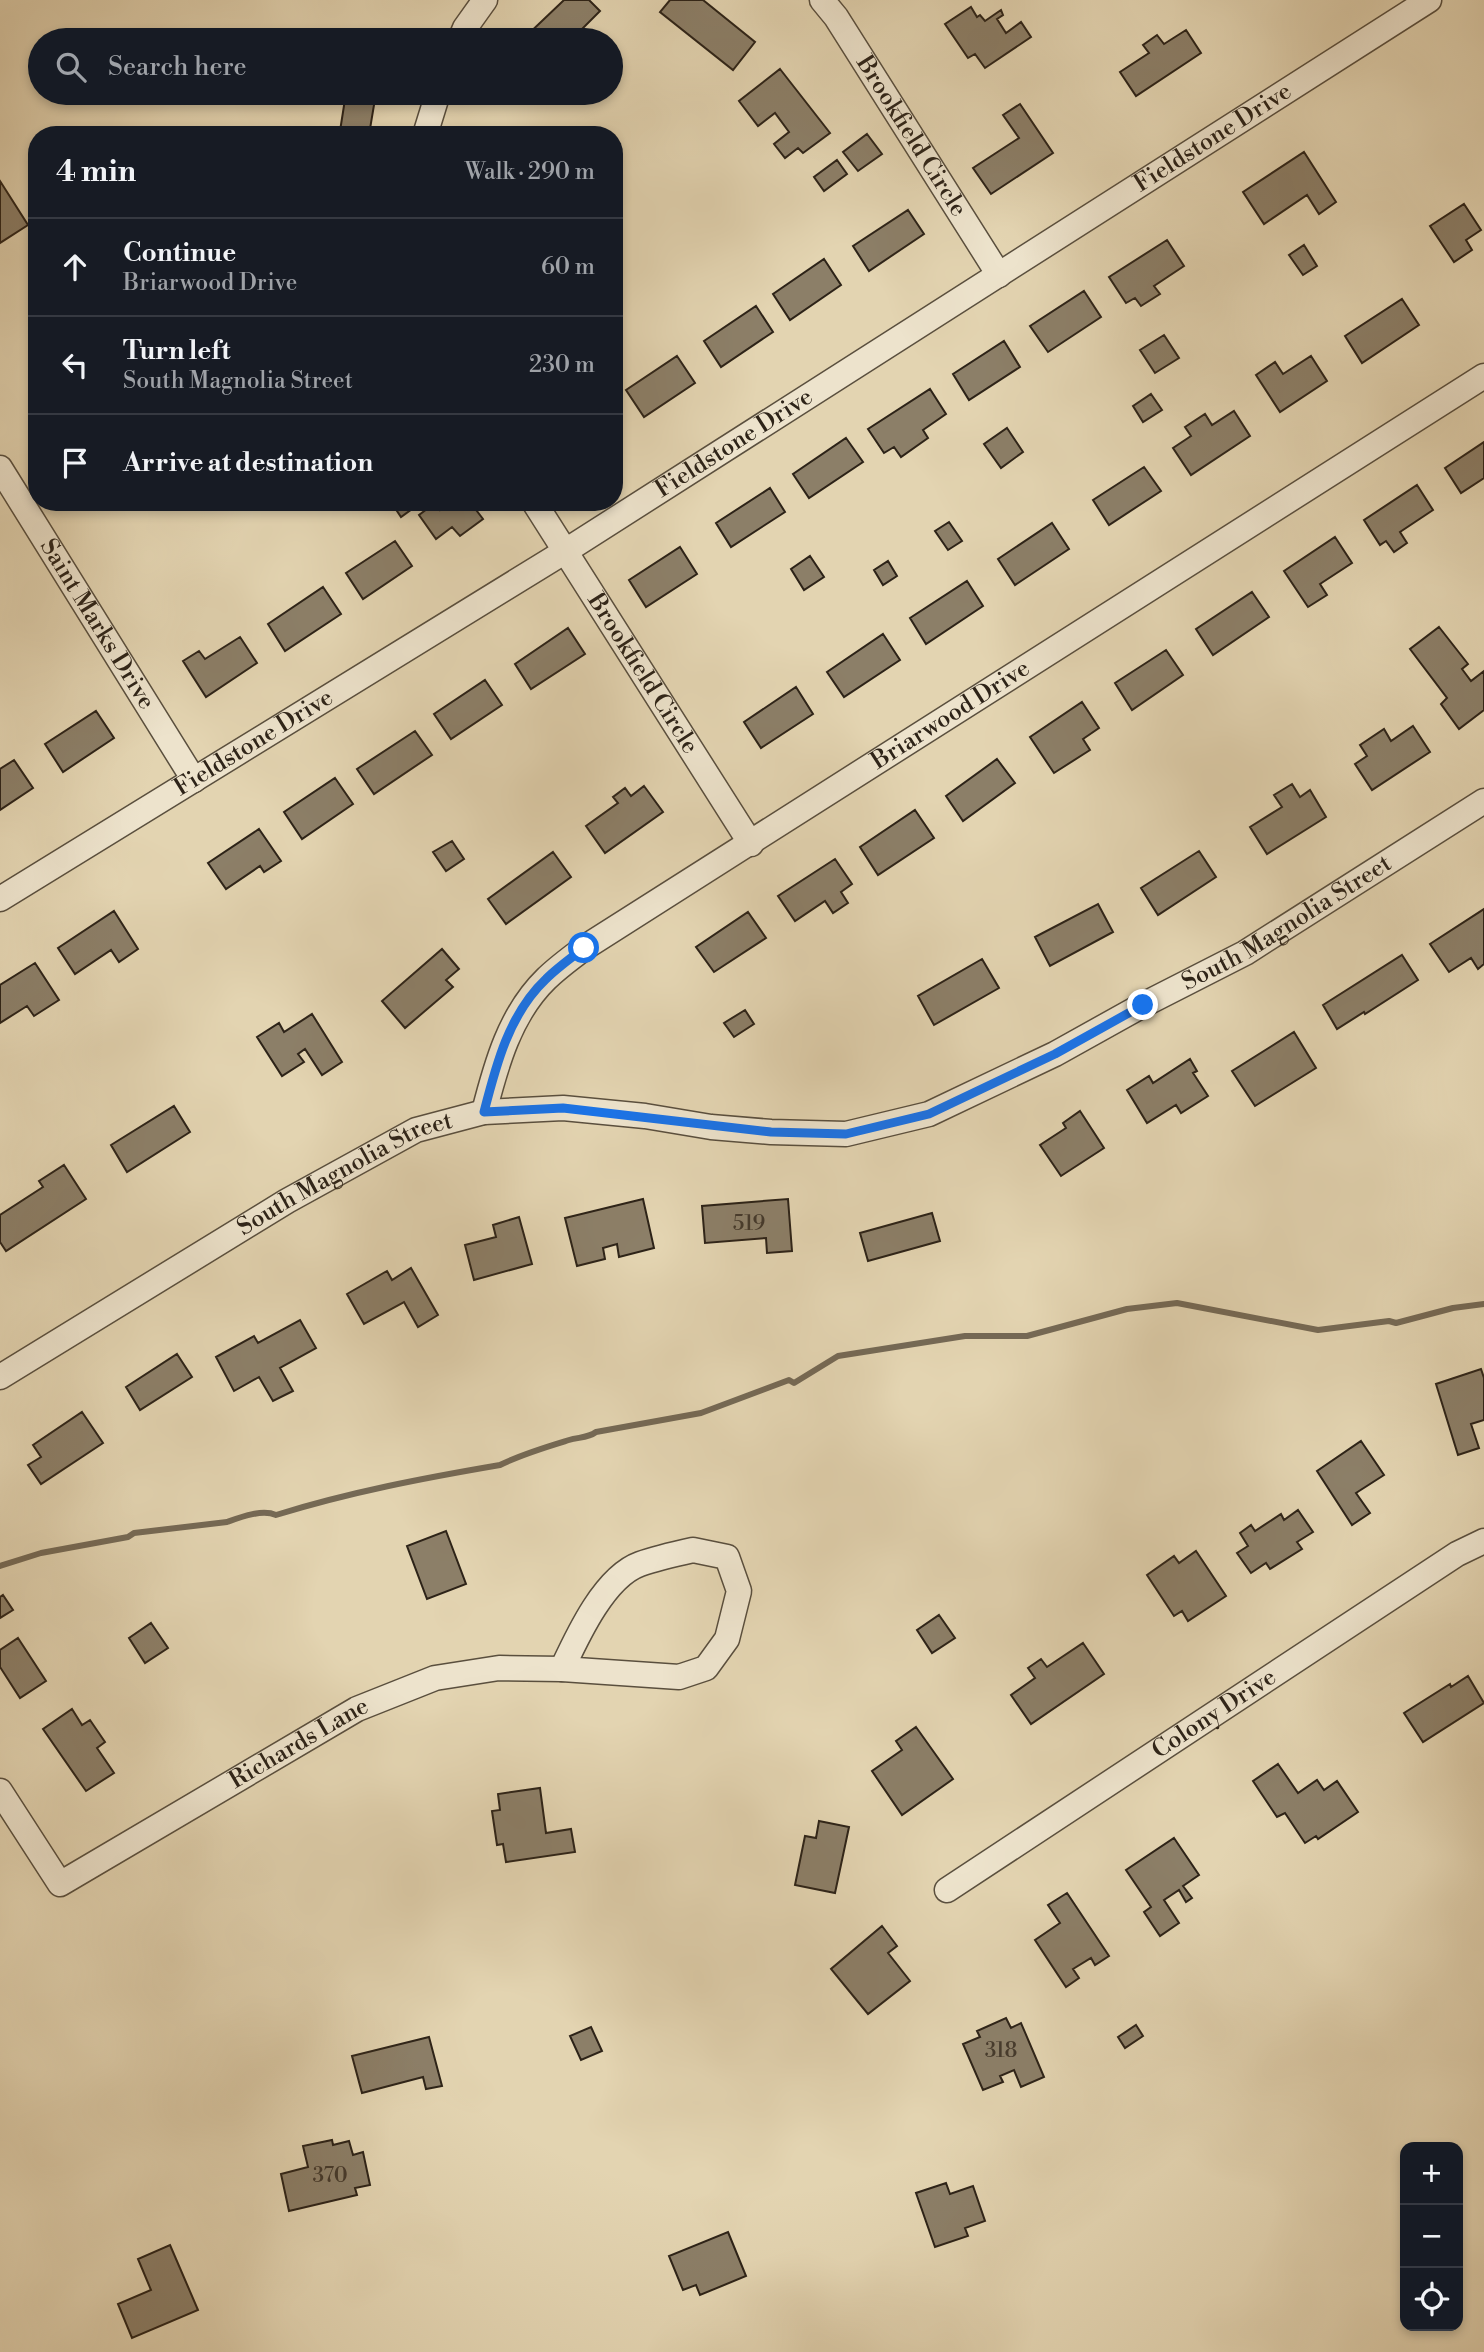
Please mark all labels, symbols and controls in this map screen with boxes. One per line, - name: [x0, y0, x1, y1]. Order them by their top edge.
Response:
- search box: [28, 28, 623, 105]
- icon: search: [52, 48, 90, 86]
- street label: Brookfield Circle: [849, 49, 973, 222]
- text: Search here: [108, 51, 247, 83]
- street label: Fieldstone Drive: [1128, 76, 1297, 199]
- text: 4 min: [56, 153, 136, 191]
- text: Walk · 290 m: [465, 158, 595, 186]
- text: Continue: [123, 237, 236, 269]
- icon: ahead: [56, 248, 94, 286]
- text: 60 m: [541, 253, 595, 281]
- text: Briarwood Drive: [123, 269, 297, 297]
- text: Turn left: [123, 335, 231, 367]
- icon: left: [56, 346, 94, 384]
- text: 230 m: [529, 351, 595, 379]
- text: South Magnolia Street: [123, 367, 353, 395]
- street label: Fieldstone Drive: [650, 382, 819, 505]
- icon: arrive: [56, 444, 94, 482]
- text: Arrive at destination: [123, 447, 373, 479]
- street label: Saint Marks Drive: [33, 533, 161, 715]
- street label: Brookfield Circle: [580, 587, 705, 759]
- street label: Briarwood Drive: [865, 654, 1035, 777]
- street label: Fieldstone Drive: [169, 683, 339, 803]
- street label: South Magnolia Street: [1177, 848, 1398, 998]
- route start: [568, 932, 599, 963]
- route end: [1127, 989, 1158, 1020]
- street label: South Magnolia Street: [232, 1106, 456, 1243]
- house number: 519: [733, 1211, 765, 1237]
- street label: Colony Drive: [1146, 1662, 1282, 1766]
- street label: Richards Lane: [224, 1691, 373, 1796]
- house number: 318: [985, 2038, 1017, 2064]
- map controls: [1400, 2142, 1463, 2331]
- button: +: [1400, 2142, 1463, 2205]
- house number: 370: [312, 2163, 348, 2189]
- button: −: [1400, 2205, 1463, 2268]
- button: locate: [1400, 2268, 1463, 2331]

